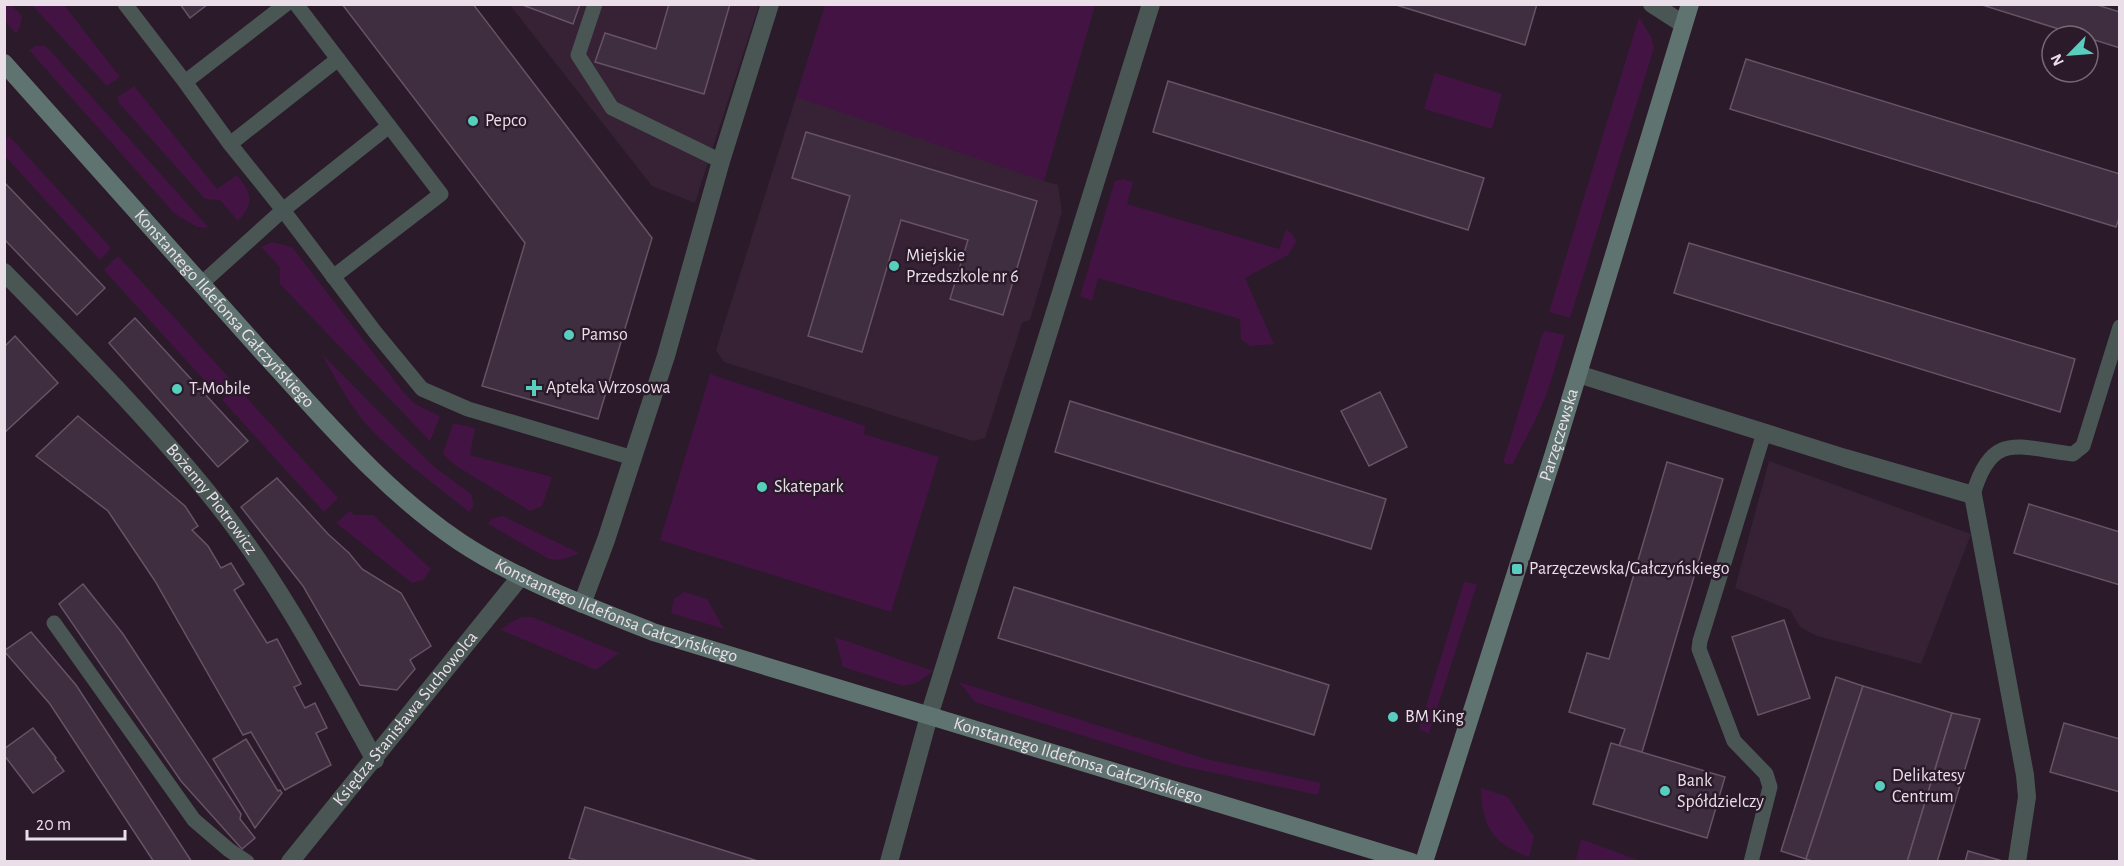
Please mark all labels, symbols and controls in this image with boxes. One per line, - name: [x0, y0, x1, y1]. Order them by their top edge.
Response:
- north arrow: [2040, 24, 2100, 84]
- text: N: [2048, 51, 2067, 68]
- place label: Pepco: [485, 112, 527, 130]
- marker: Pepco: [466, 114, 480, 128]
- street label: Konstantego Ildefonsa Gałczyńskiego: [131, 207, 318, 412]
- place label: Miejskie Przedszkole nr 6: [906, 247, 1019, 286]
- marker: Miejskie Przedszkole nr 6: [887, 259, 901, 273]
- place label: Pamso: [581, 326, 628, 344]
- marker: Pamso: [562, 328, 576, 342]
- place label: Apteka Wrzosowa: [546, 379, 671, 397]
- place label: T-Mobile: [189, 380, 251, 398]
- marker: Apteka Wrzosowa: [527, 381, 541, 395]
- marker: T-Mobile: [170, 382, 184, 396]
- street label: Parzęczewska: [1537, 387, 1582, 483]
- street label: Bożenny Piotrowicz: [162, 440, 261, 558]
- place label: Skatepark: [774, 478, 844, 496]
- marker: Skatepark: [755, 480, 769, 494]
- street label: Konstantego Ildefonsa Gałczyńskiego: [492, 556, 740, 666]
- place label: Parzęczewska/Gałczyńskiego: [1529, 560, 1730, 578]
- marker: Parzęczewska/Gałczyńskiego: [1510, 562, 1524, 576]
- street label: Księdza Stanisława Suchowolca: [330, 628, 481, 810]
- place label: BM King: [1405, 708, 1464, 726]
- marker: BM King: [1386, 710, 1400, 724]
- street label: Konstantego Ildefonsa Gałczyńskiego: [951, 715, 1205, 807]
- place label: Delikatesy Centrum: [1892, 767, 1965, 806]
- place label: Bank Spółdzielczy: [1677, 772, 1764, 811]
- marker: Delikatesy Centrum: [1873, 779, 1887, 793]
- marker: Bank Spółdzielczy: [1658, 784, 1672, 798]
- scale bar: [27, 803, 124, 841]
- text: 20 m: [36, 816, 71, 834]

